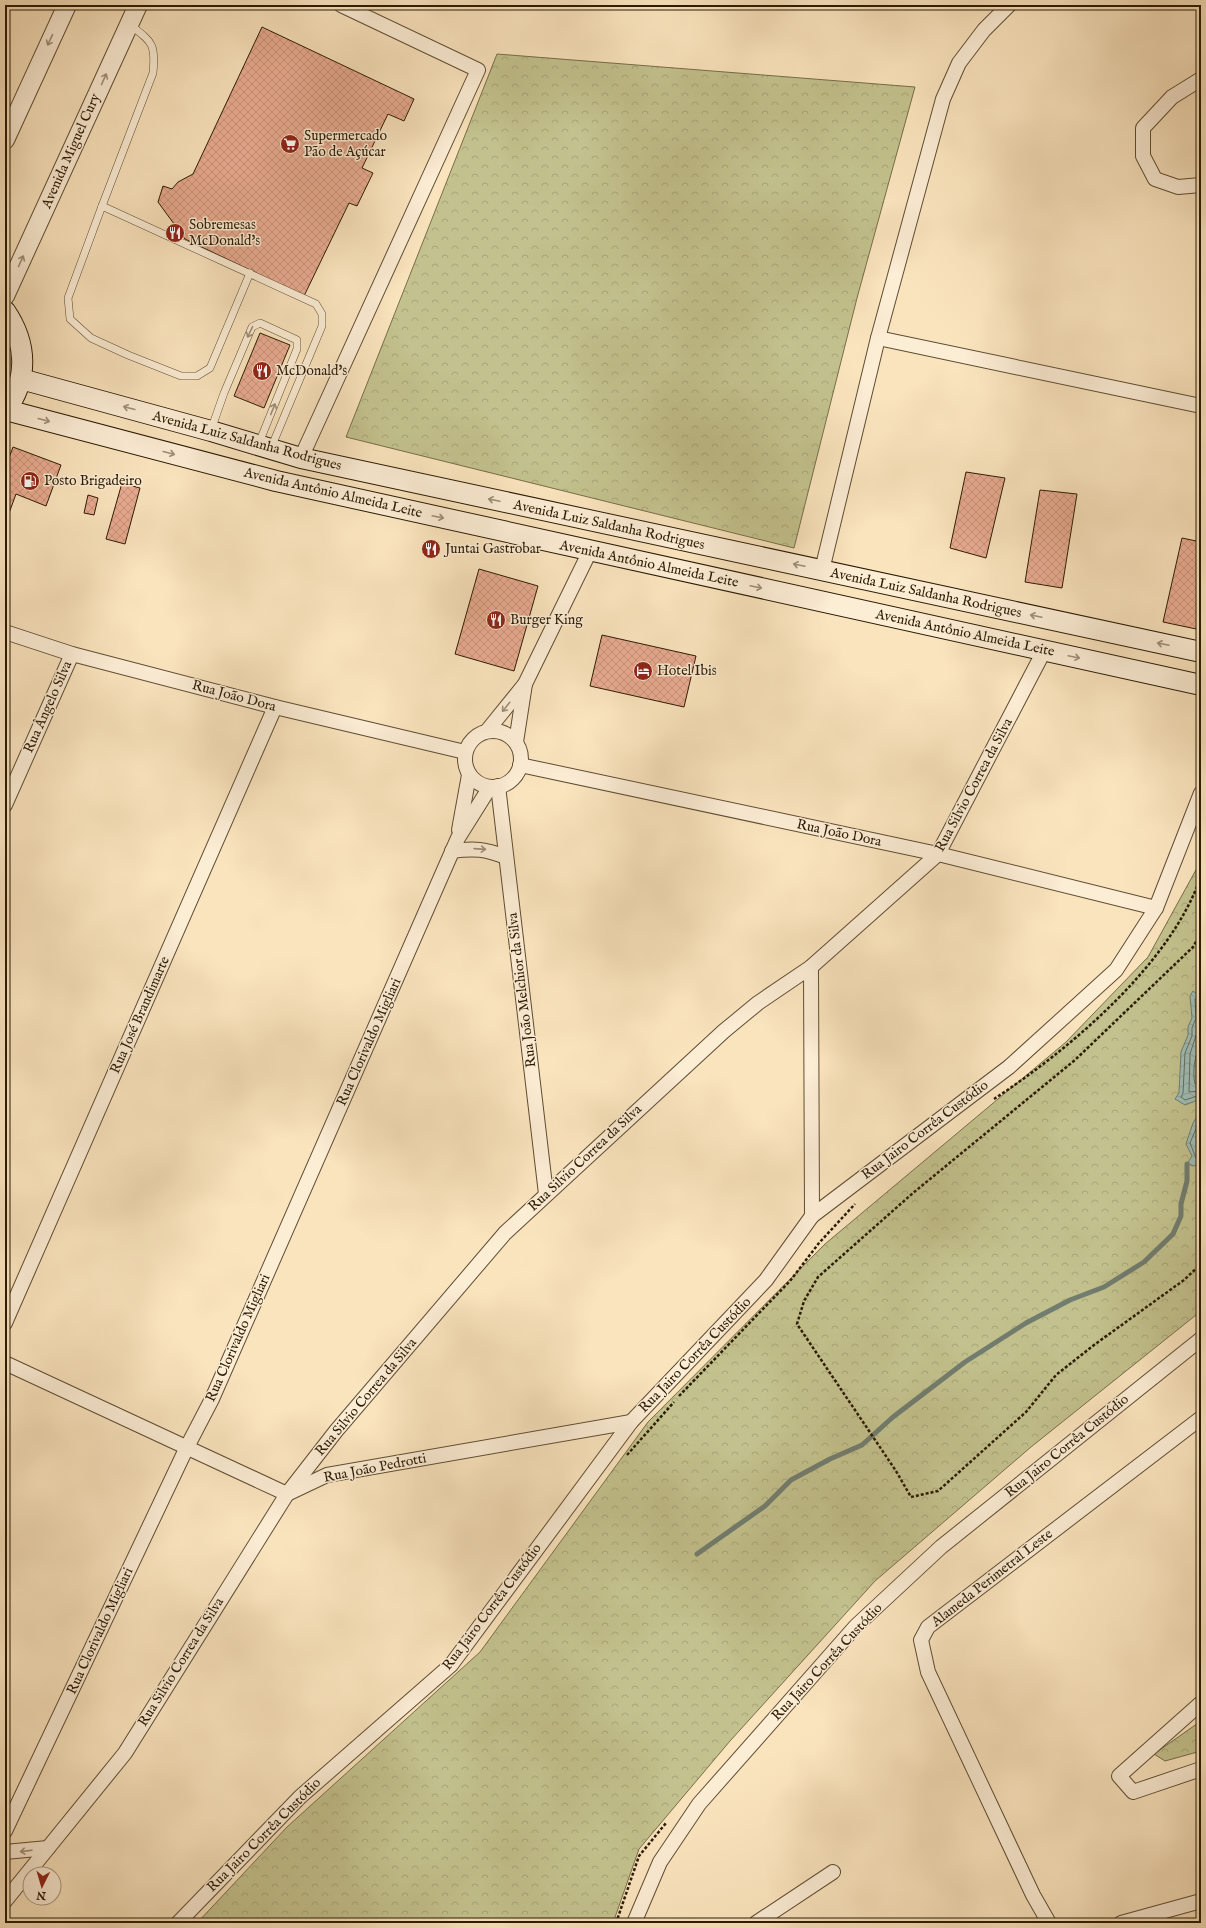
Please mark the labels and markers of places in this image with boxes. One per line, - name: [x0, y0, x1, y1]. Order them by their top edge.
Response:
- place label: Supermercado Pão de Açúcar: [304, 127, 387, 161]
- supermarket icon: Supermercado Pão de Açúcar: [279, 133, 301, 155]
- place label: Sobremesas McDonald's: [189, 216, 260, 250]
- restaurant icon: Sobremesas McDonald's: [164, 222, 186, 244]
- restaurant icon: McDonald's: [251, 360, 273, 382]
- place label: McDonald's: [276, 362, 347, 380]
- fuel station icon: Posto Brigadeiro: [19, 470, 41, 492]
- place label: Posto Brigadeiro: [44, 472, 142, 490]
- restaurant icon: Juntai Gastrobar: [420, 538, 442, 560]
- place label: Juntai Gastrobar: [443, 540, 541, 558]
- restaurant icon: Burger King: [485, 609, 507, 631]
- place label: Burger King: [510, 611, 583, 629]
- hotel icon: Hotel Ibis: [632, 660, 654, 682]
- place label: Hotel Ibis: [657, 662, 717, 680]

